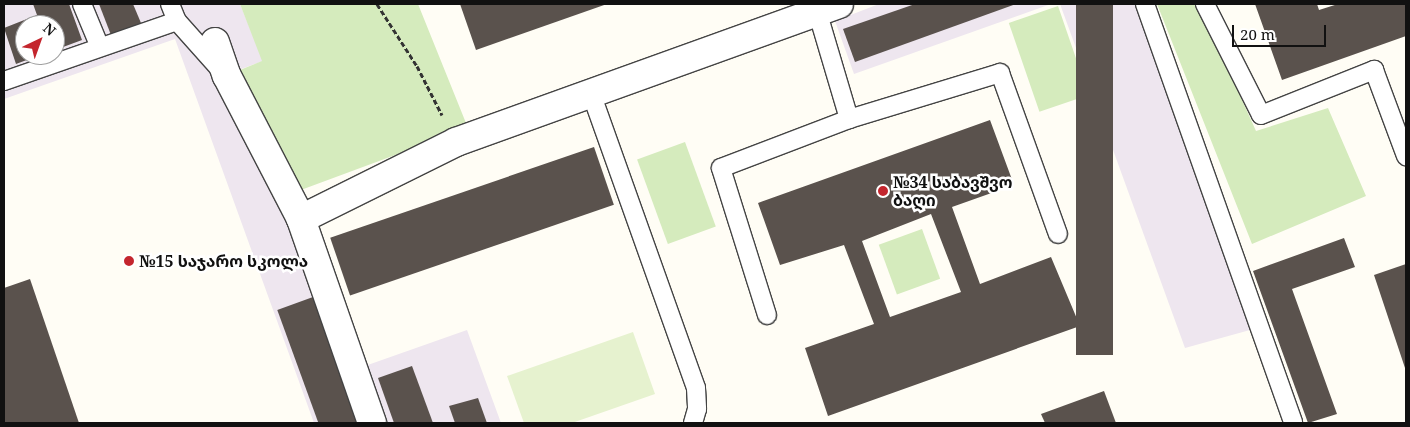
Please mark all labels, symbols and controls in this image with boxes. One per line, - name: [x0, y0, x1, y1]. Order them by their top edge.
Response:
- north arrow: [15, 15, 65, 65]
- scale bar: [1235, 15, 1329, 47]
- text: N: [39, 18, 60, 40]
- text: 20 m: [1240, 24, 1275, 44]
- place label: №34 საბავშვო ბაღი: [893, 172, 1012, 210]
- marker: №34 საბავშვო ბაღი: [877, 185, 889, 197]
- place label: №15 საჯარო სკოლა: [139, 251, 308, 271]
- marker: №15 საჯარო სკოლა: [123, 255, 135, 267]

